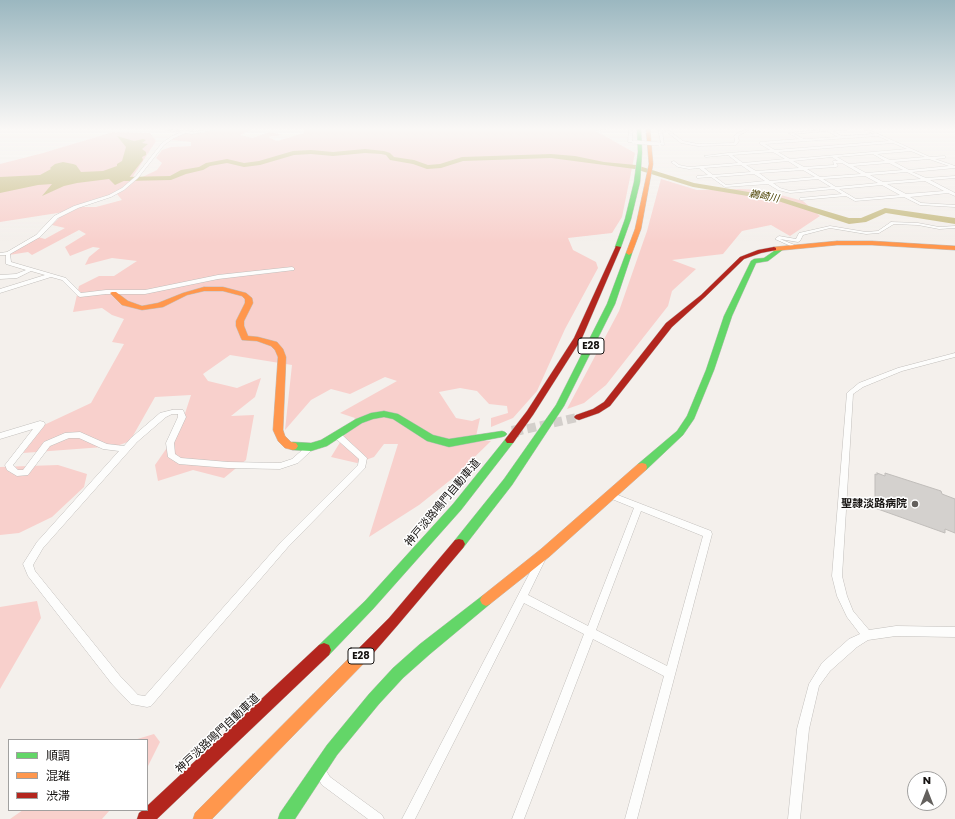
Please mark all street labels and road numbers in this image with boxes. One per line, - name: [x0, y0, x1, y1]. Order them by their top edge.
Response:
- road number: E28: [578, 338, 604, 354]
- street label: 神戸淡路鳴門自動車道: [403, 457, 483, 549]
- road number: E28: [348, 648, 374, 664]
- street label: 神戸淡路鳴門自動車道: [173, 692, 263, 776]

